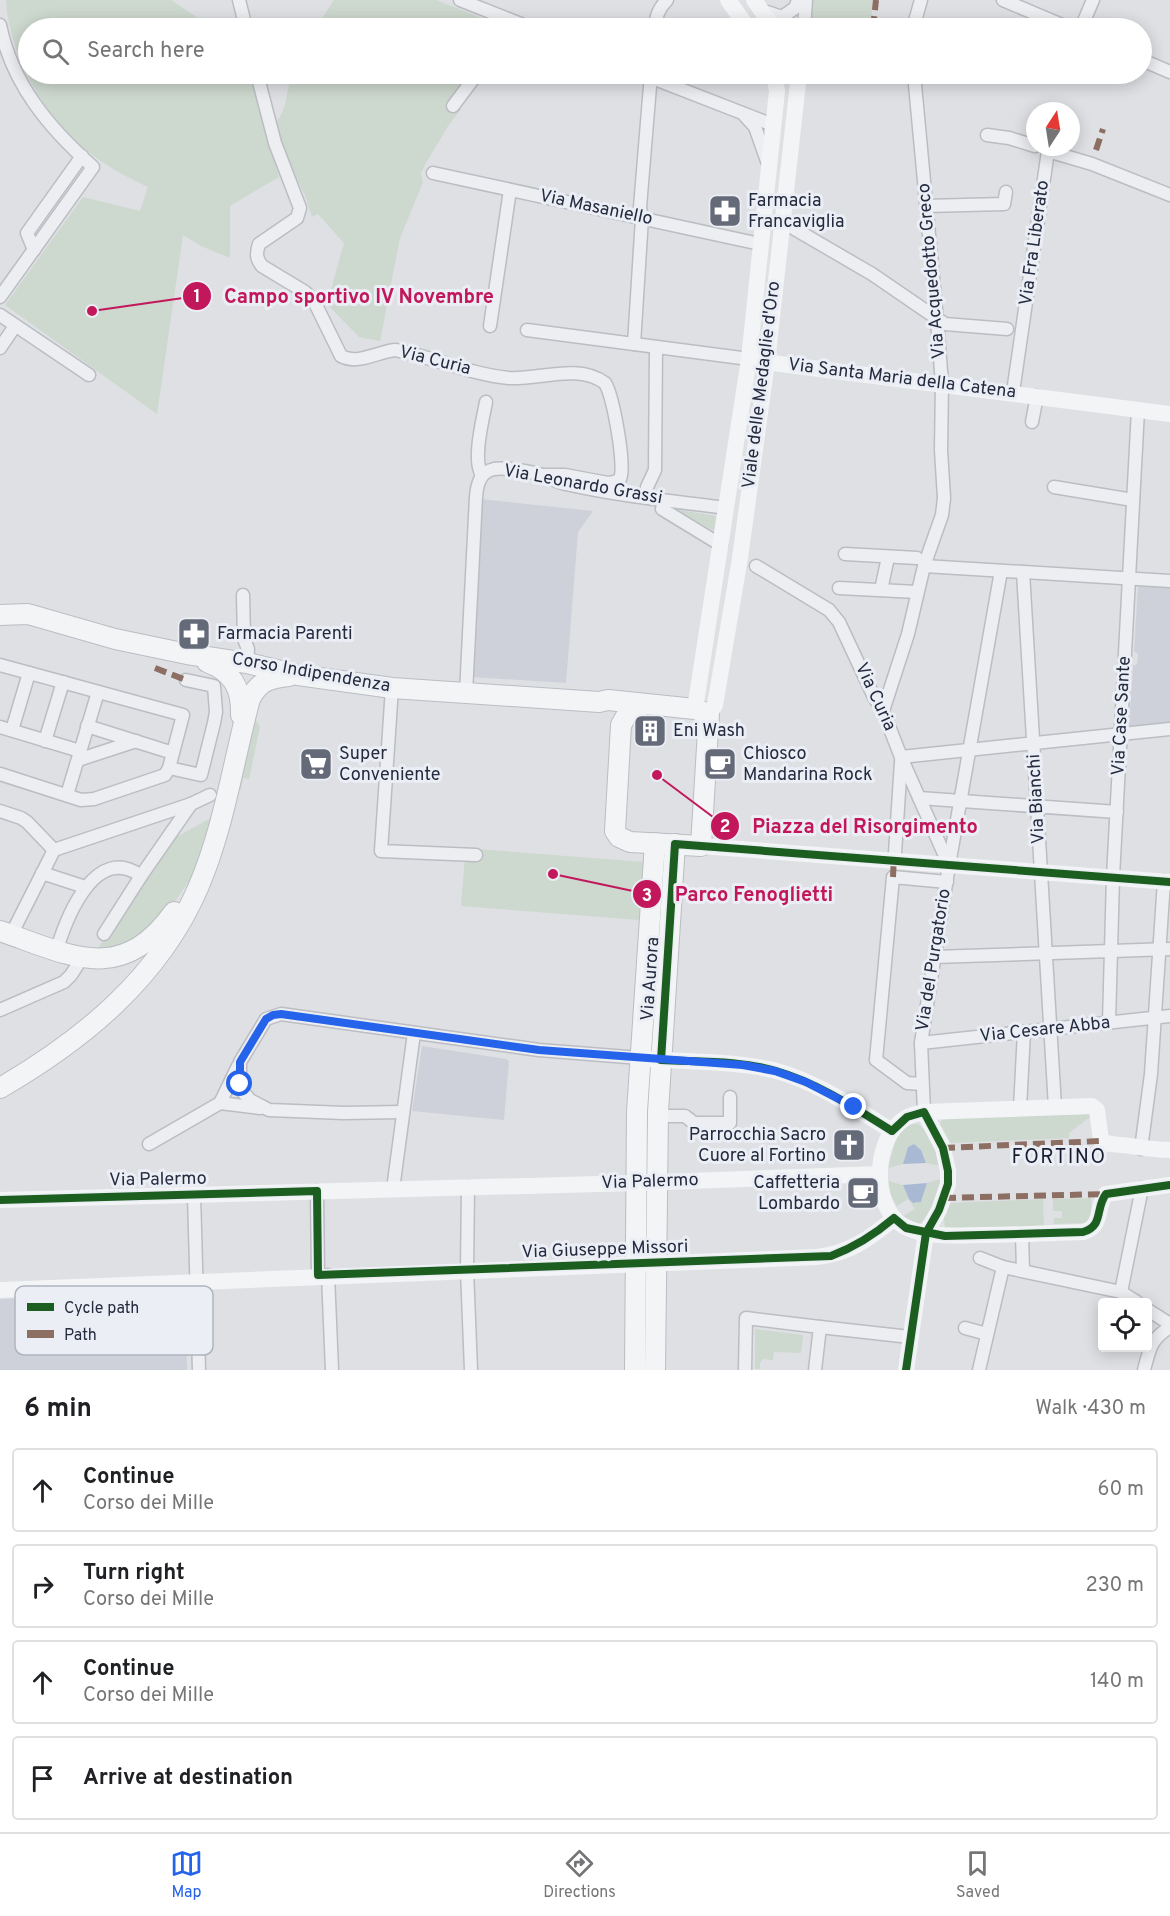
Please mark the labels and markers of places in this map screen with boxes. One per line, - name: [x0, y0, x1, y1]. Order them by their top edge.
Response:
- place label: Farmacia Francaviglia: [748, 190, 844, 234]
- pharmacy icon: Farmacia Francaviglia: [707, 193, 743, 229]
- callout: Campo sportivo IV Novembre: [182, 277, 506, 315]
- pharmacy icon: Farmacia Parenti: [176, 616, 212, 652]
- place label: Farmacia Parenti: [217, 623, 353, 646]
- building icon: Eni Wash: [632, 713, 668, 749]
- place label: Eni Wash: [673, 720, 745, 743]
- place label: Super Conveniente: [339, 743, 441, 787]
- place label: Chiosco Mandarina Rock: [743, 743, 873, 787]
- supermarket icon: Super Conveniente: [298, 746, 334, 782]
- cafe icon: Chiosco Mandarina Rock: [702, 746, 738, 782]
- callout: Piazza del Risorgimento: [710, 807, 990, 845]
- callout: Parco Fenoglietti: [632, 875, 845, 913]
- place label: Parrocchia Sacro Cuore al Fortino: [689, 1124, 826, 1168]
- church icon: Parrocchia Sacro Cuore al Fortino: [831, 1127, 867, 1163]
- place label: Caffetteria Lombardo: [753, 1172, 840, 1216]
- cafe icon: Caffetteria Lombardo: [845, 1175, 881, 1211]

